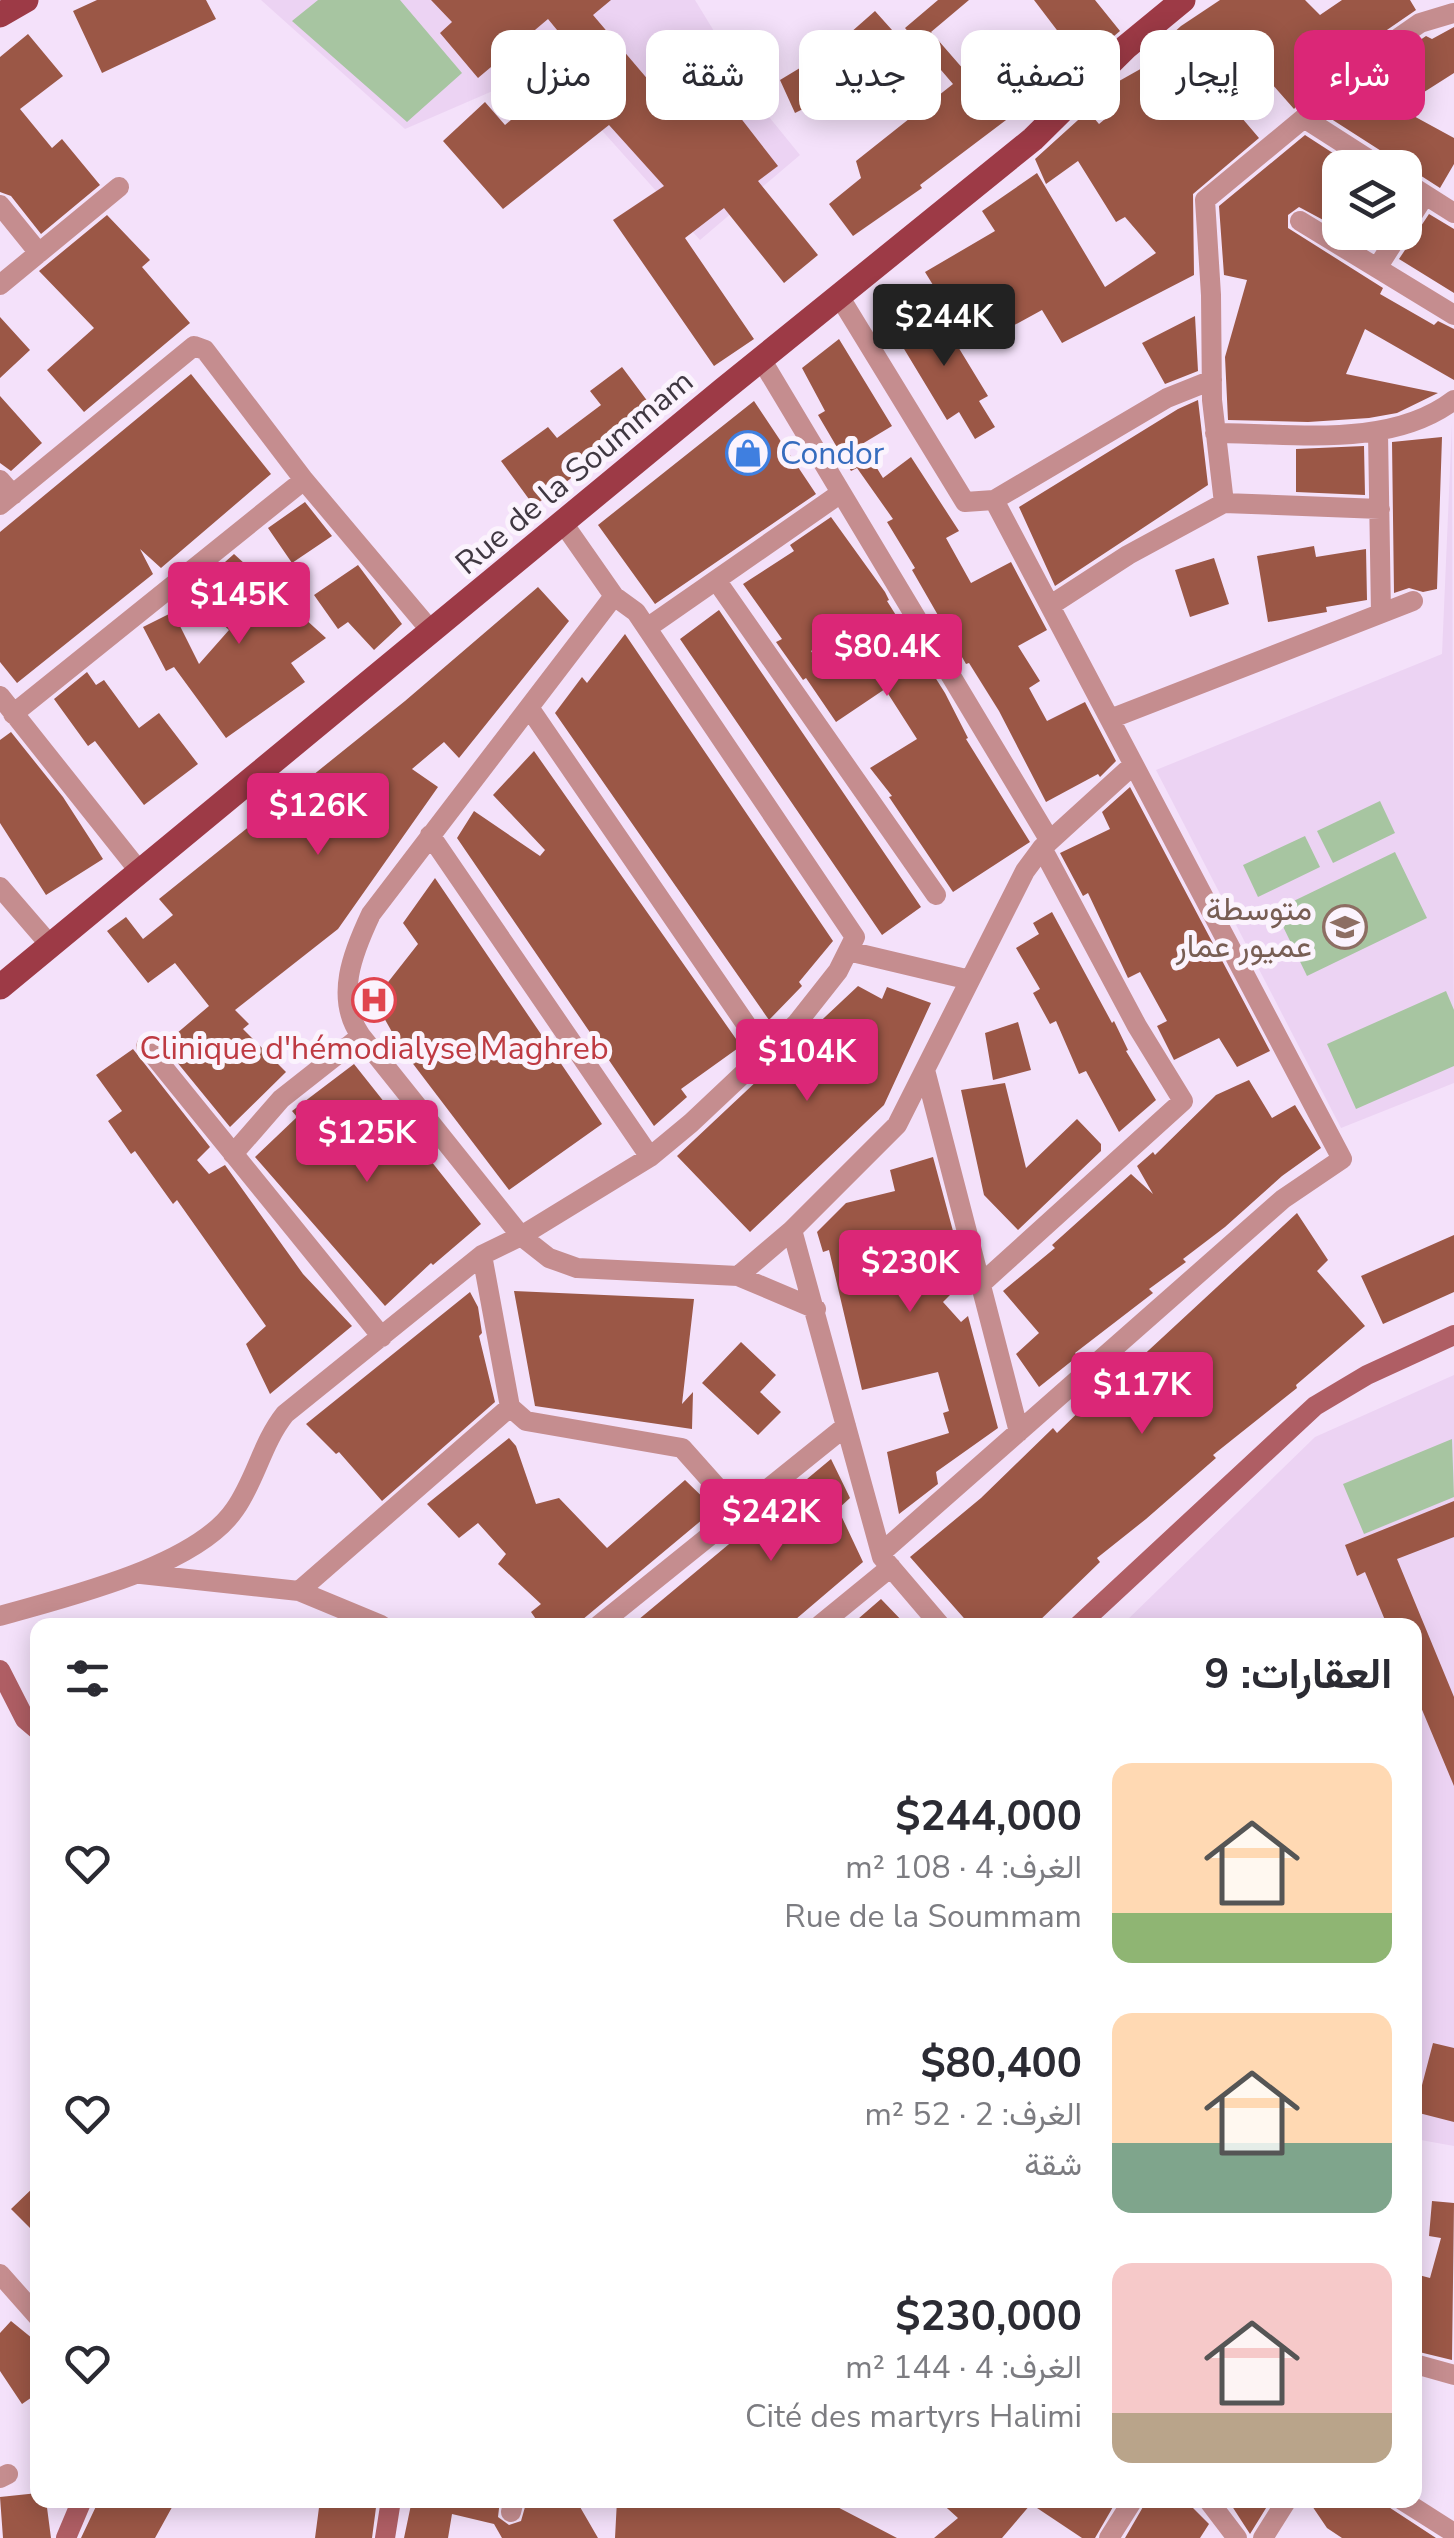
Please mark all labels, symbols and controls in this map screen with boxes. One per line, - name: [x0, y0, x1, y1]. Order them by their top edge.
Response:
- chip: منزل: [491, 30, 626, 120]
- chip: شقة: [646, 30, 779, 120]
- chip: جديد: [799, 30, 941, 120]
- chip: تصفية: [961, 30, 1120, 120]
- chip: إيجار: [1140, 30, 1274, 120]
- chip: شراء: [1294, 30, 1425, 120]
- map controls: [1322, 150, 1422, 250]
- button: layers: [1322, 150, 1422, 250]
- pin: $244K: [874, 284, 1014, 369]
- text: $244K: [895, 295, 993, 338]
- street label: Rue de la Soummam: [446, 360, 702, 585]
- shop icon: Condor: [725, 430, 771, 476]
- place label: Condor: [780, 432, 885, 475]
- pin: $145K: [169, 562, 309, 647]
- text: $145K: [190, 573, 288, 616]
- pin: $80.4K: [806, 614, 968, 699]
- text: $80.4K: [834, 625, 940, 668]
- pin: $126K: [248, 773, 388, 858]
- text: $126K: [269, 784, 367, 827]
- place label: متوسطة عميور عمار: [1175, 888, 1312, 968]
- school or university icon: متوسطة عميور عمار: [1322, 904, 1368, 950]
- hospital icon: Clinique d'hémodialyse Maghreb: [351, 977, 397, 1023]
- pin: $104K: [737, 1019, 877, 1104]
- place label: Clinique d'hémodialyse Maghreb: [139, 1027, 609, 1070]
- text: $104K: [758, 1030, 856, 1073]
- pin: $125K: [297, 1100, 437, 1185]
- text: $125K: [318, 1111, 416, 1154]
- pin: $230K: [840, 1230, 980, 1315]
- text: $230K: [861, 1241, 959, 1284]
- pin: $117K: [1072, 1352, 1212, 1437]
- text: $117K: [1093, 1363, 1191, 1406]
- pin: $242K: [701, 1479, 841, 1564]
- text: $242K: [722, 1490, 820, 1533]
- text: العقارات: 9: [1204, 1646, 1392, 1703]
- icon: filters: [60, 1651, 115, 1706]
- text: $244,000: [895, 1788, 1082, 1845]
- icon: home: [1192, 1803, 1312, 1923]
- icon: heart: [60, 1836, 115, 1891]
- text: الغرف: 4 · 108 m²: [845, 1846, 1082, 1889]
- text: Rue de la Soummam: [784, 1895, 1082, 1938]
- text: $80,400: [920, 2035, 1082, 2092]
- icon: home: [1192, 2053, 1312, 2173]
- icon: heart: [60, 2086, 115, 2141]
- text: الغرف: 2 · 52 m²: [864, 2093, 1082, 2136]
- text: شقة: [1024, 2143, 1082, 2186]
- text: $230,000: [895, 2288, 1082, 2345]
- icon: home: [1192, 2303, 1312, 2423]
- icon: heart: [60, 2336, 115, 2391]
- text: الغرف: 4 · 144 m²: [845, 2346, 1082, 2389]
- text: Cité des martyrs Halimi: [745, 2395, 1082, 2438]

